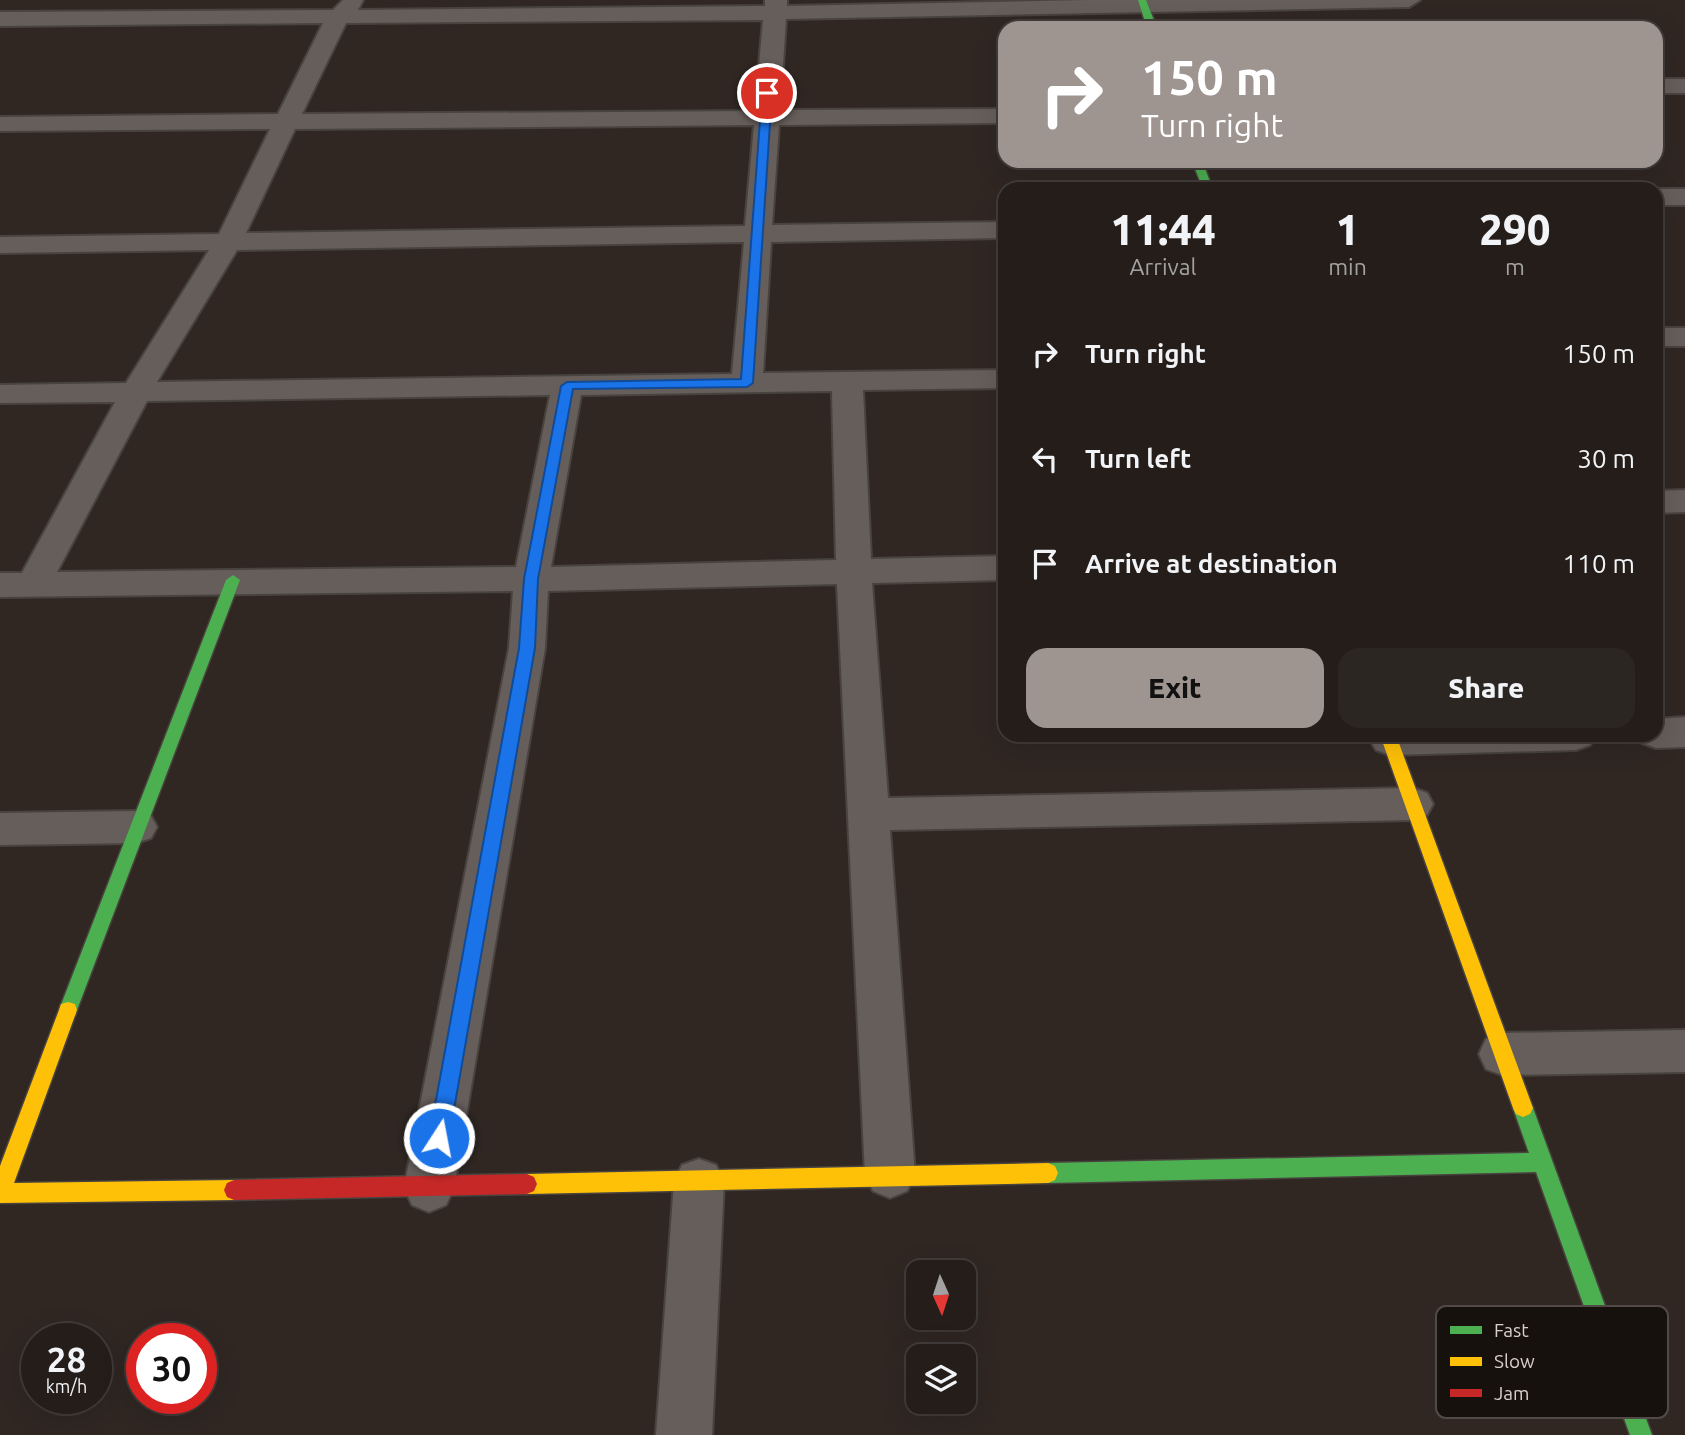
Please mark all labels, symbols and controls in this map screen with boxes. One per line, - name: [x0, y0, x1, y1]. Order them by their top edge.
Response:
- icon: right: [1026, 49, 1117, 140]
- text: 150 m: [1141, 49, 1278, 104]
- pin: [737, 63, 797, 123]
- icon: arrive: [748, 74, 786, 112]
- text: Turn right: [1141, 107, 1283, 143]
- text: 11:44: [1111, 206, 1216, 253]
- text: 1: [1336, 206, 1359, 253]
- text: 290: [1479, 206, 1550, 253]
- text: Arrival: [1130, 254, 1197, 279]
- text: min: [1328, 254, 1367, 279]
- text: m: [1505, 254, 1525, 279]
- icon: right: [1026, 335, 1064, 373]
- text: Turn right: [1085, 339, 1206, 368]
- text: 150 m: [1563, 339, 1635, 368]
- icon: left: [1026, 440, 1064, 478]
- text: Turn left: [1085, 444, 1191, 473]
- text: 30 m: [1577, 444, 1635, 473]
- icon: arrive: [1026, 545, 1064, 583]
- text: Arrive at destination: [1085, 549, 1338, 578]
- text: 110 m: [1563, 549, 1635, 578]
- button: Exit: [1026, 648, 1324, 728]
- button: Share: [1338, 648, 1635, 728]
- position arrow: [402, 1101, 476, 1175]
- north arrow: [906, 1260, 976, 1330]
- map controls: [906, 1260, 976, 1414]
- legend: [1436, 1306, 1668, 1418]
- text: Fast: [1494, 1319, 1529, 1341]
- speed limit sign: 30: [126, 1323, 217, 1414]
- text: 28: [47, 1339, 86, 1379]
- button: layers: [906, 1344, 976, 1414]
- text: Slow: [1494, 1350, 1535, 1372]
- text: km/h: [46, 1376, 87, 1396]
- text: Jam: [1494, 1382, 1530, 1404]

